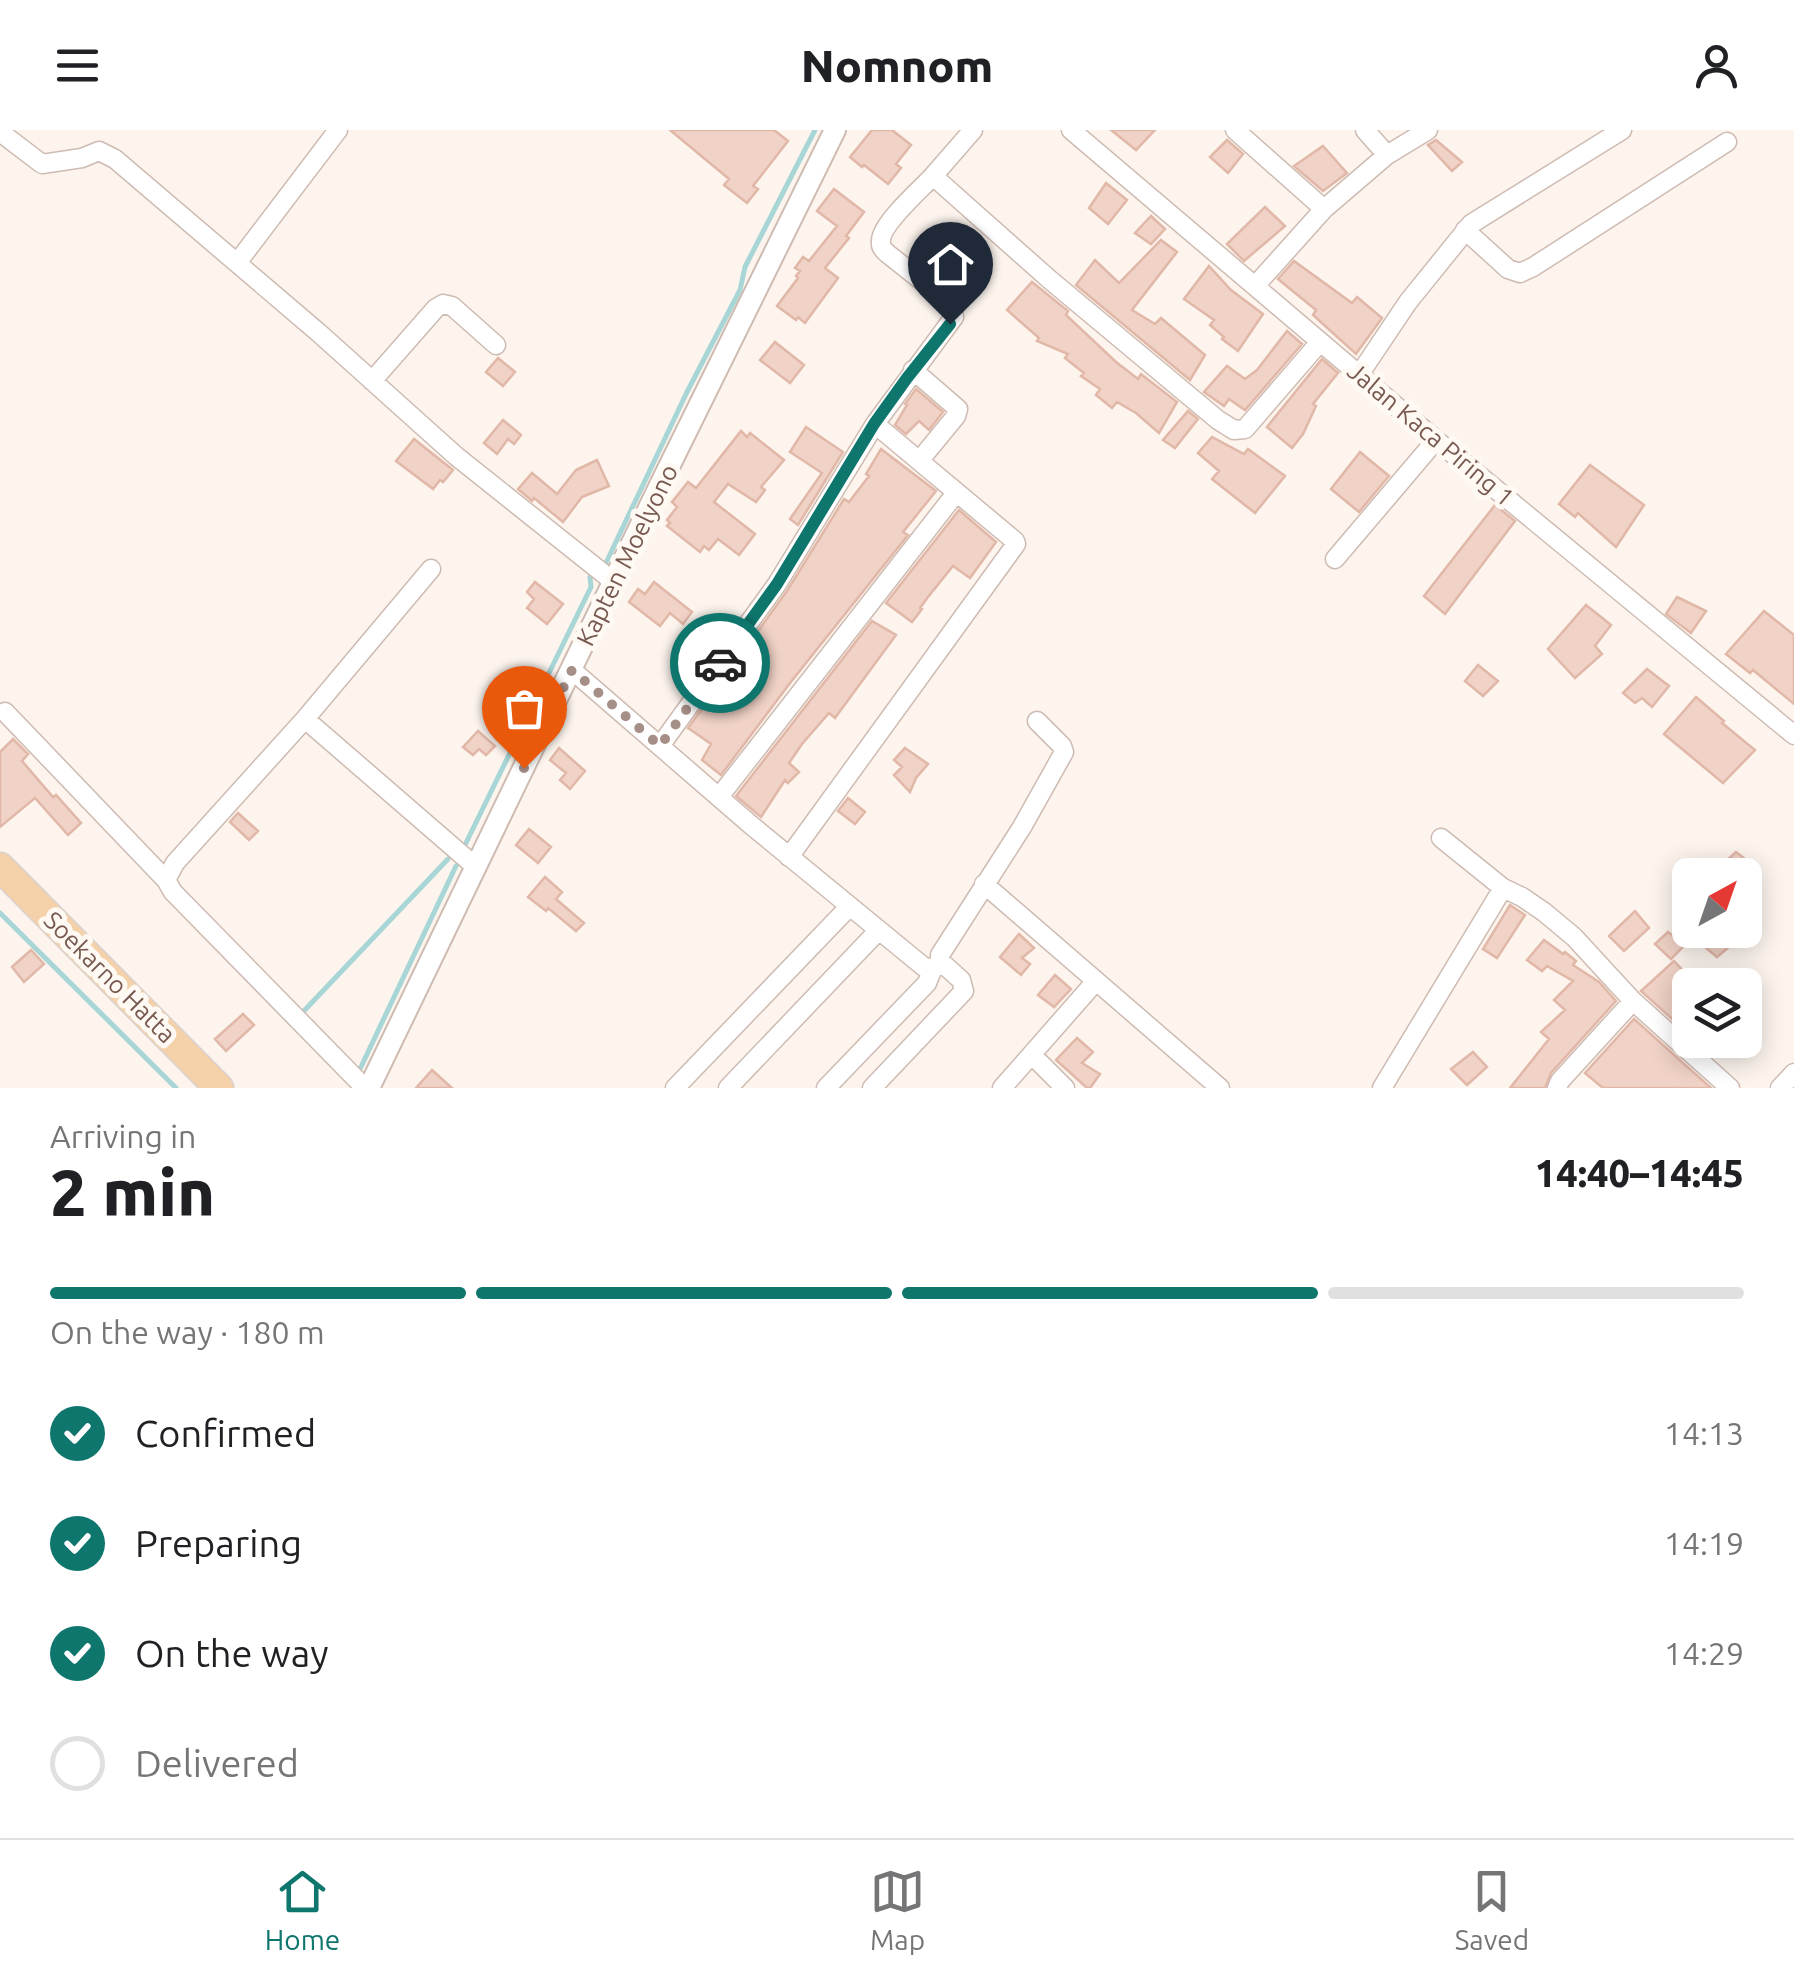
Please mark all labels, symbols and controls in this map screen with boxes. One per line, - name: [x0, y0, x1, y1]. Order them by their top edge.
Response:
- icon: menu: [50, 38, 105, 93]
- icon: person: [1689, 38, 1744, 93]
- text: Nomnom: [801, 40, 993, 91]
- pin: [908, 222, 993, 325]
- icon: home: [923, 237, 978, 292]
- street label: Jalan Kaca Piring 1: [1342, 356, 1520, 512]
- street label: Kapten Moelyono: [571, 460, 683, 650]
- courier: [670, 613, 770, 713]
- icon: car: [693, 636, 748, 691]
- pin: [482, 666, 567, 769]
- icon: bag: [497, 681, 552, 736]
- north arrow: [1672, 858, 1762, 948]
- map controls: [1672, 858, 1762, 1058]
- street label: Soekarno Hatta: [39, 906, 181, 1048]
- button: layers: [1672, 968, 1762, 1058]
- text: Arriving in: [50, 1118, 196, 1154]
- text: 14:40–14:45: [1535, 1152, 1744, 1194]
- text: 2 min: [50, 1155, 215, 1228]
- text: On the way · 180 m: [50, 1314, 325, 1350]
- icon: check: [50, 1406, 105, 1461]
- text: Confirmed: [135, 1412, 316, 1454]
- text: 14:13: [1664, 1415, 1744, 1451]
- icon: check: [50, 1516, 105, 1571]
- text: Preparing: [135, 1522, 302, 1564]
- text: 14:19: [1664, 1525, 1744, 1561]
- icon: check: [50, 1626, 105, 1681]
- text: On the way: [135, 1632, 328, 1674]
- text: 14:29: [1664, 1635, 1744, 1671]
- text: Delivered: [135, 1742, 299, 1784]
- tab: Home: [265, 1864, 340, 1955]
- tab: Map: [870, 1864, 925, 1955]
- tab: Saved: [1455, 1864, 1529, 1955]

